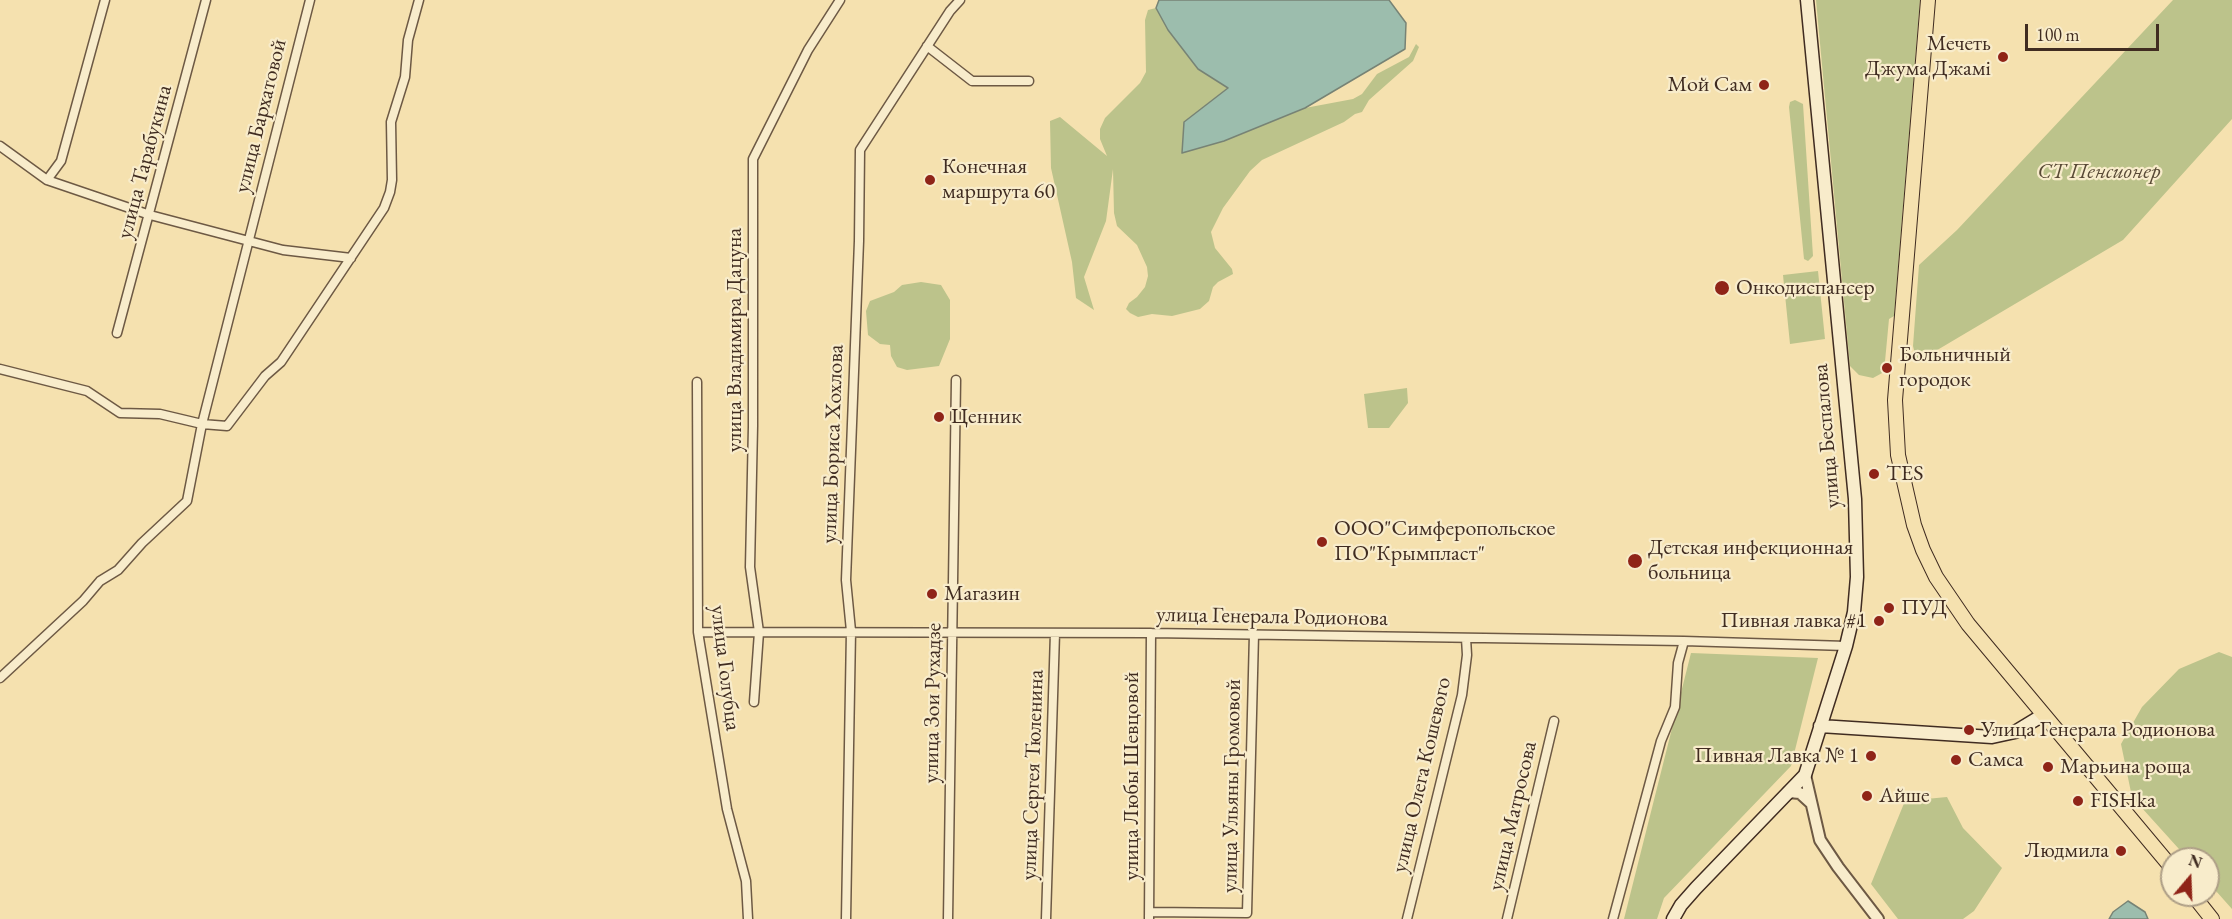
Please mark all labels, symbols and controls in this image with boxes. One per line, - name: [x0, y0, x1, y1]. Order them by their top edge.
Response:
- scale bar: [2028, 12, 2162, 50]
- text: 100 m: [2036, 23, 2080, 46]
- place label: Мечеть Джума Джамі: [1865, 31, 1991, 82]
- street label: улица Бархатовой: [229, 36, 293, 196]
- marker: Мечеть Джума Джамі: [1996, 50, 2010, 64]
- place label: Мой Сам: [1668, 72, 1752, 98]
- marker: Мой Сам: [1757, 78, 1771, 92]
- street label: улица Тарабукина: [112, 82, 178, 242]
- place label: Конечная маршрута 60: [942, 154, 1055, 206]
- park label: СТ Пенсионер: [2038, 159, 2160, 185]
- marker: Конечная маршрута 60: [923, 173, 937, 187]
- street label: улица Владимира Дацуна: [722, 228, 748, 452]
- place label: Онкодиспансер: [1736, 275, 1875, 301]
- marker: Онкодиспансер: [1713, 279, 1731, 297]
- place label: Больничный городок: [1899, 342, 2011, 394]
- street label: улица Бориса Хохлова: [816, 344, 850, 544]
- marker: Больничный городок: [1880, 361, 1894, 375]
- street label: улица Беспалова: [1808, 363, 1846, 509]
- place label: Ценник: [951, 404, 1022, 430]
- marker: Ценник: [932, 410, 946, 424]
- place label: TES: [1886, 461, 1923, 487]
- marker: TES: [1867, 467, 1881, 481]
- place label: ООО"Симферопольское ПО"Крымпласт": [1334, 516, 1555, 568]
- marker: ООО"Симферопольское ПО"Крымпласт": [1315, 535, 1329, 549]
- place label: Детская инфекционная больница: [1648, 535, 1853, 586]
- marker: Детская инфекционная больница: [1626, 552, 1644, 570]
- place label: Магазин: [944, 581, 1020, 607]
- marker: Магазин: [925, 587, 939, 601]
- place label: ПУД: [1901, 595, 1947, 621]
- marker: ПУД: [1882, 601, 1896, 615]
- street label: улица Генерала Родионова: [1156, 602, 1388, 632]
- street label: улица Голубца: [704, 604, 746, 732]
- place label: Пивная лавка #1: [1720, 608, 1867, 634]
- marker: Пивная лавка #1: [1872, 614, 1886, 628]
- street label: улица Зои Рухадзе: [918, 622, 948, 784]
- street label: улица Сергея Тюленина: [1016, 669, 1050, 881]
- street label: улица Любы Шевцовой: [1119, 672, 1145, 880]
- street label: улица Олега Кошевого: [1387, 675, 1457, 875]
- street label: улица Ульяны Громовой: [1217, 679, 1247, 893]
- place label: Улица Генерала Родионова: [1981, 717, 2215, 743]
- marker: Улица Генерала Родионова: [1962, 723, 1976, 737]
- street label: улица Матросова: [1483, 739, 1543, 893]
- place label: Пивная Лавка № 1: [1694, 743, 1859, 769]
- place label: Самса: [1968, 747, 2024, 773]
- marker: Пивная Лавка № 1: [1864, 749, 1878, 763]
- marker: Самса: [1949, 753, 1963, 767]
- place label: Марьина роща: [2060, 754, 2191, 780]
- marker: Марьина роща: [2041, 760, 2055, 774]
- place label: Айше: [1879, 783, 1930, 809]
- place label: FISHka: [2090, 788, 2156, 814]
- marker: Айше: [1860, 789, 1874, 803]
- marker: FISHka: [2071, 794, 2085, 808]
- place label: Людмила: [2025, 838, 2109, 864]
- marker: Людмила: [2114, 844, 2128, 858]
- north arrow: [2160, 847, 2220, 907]
- text: N: [2186, 849, 2205, 873]

